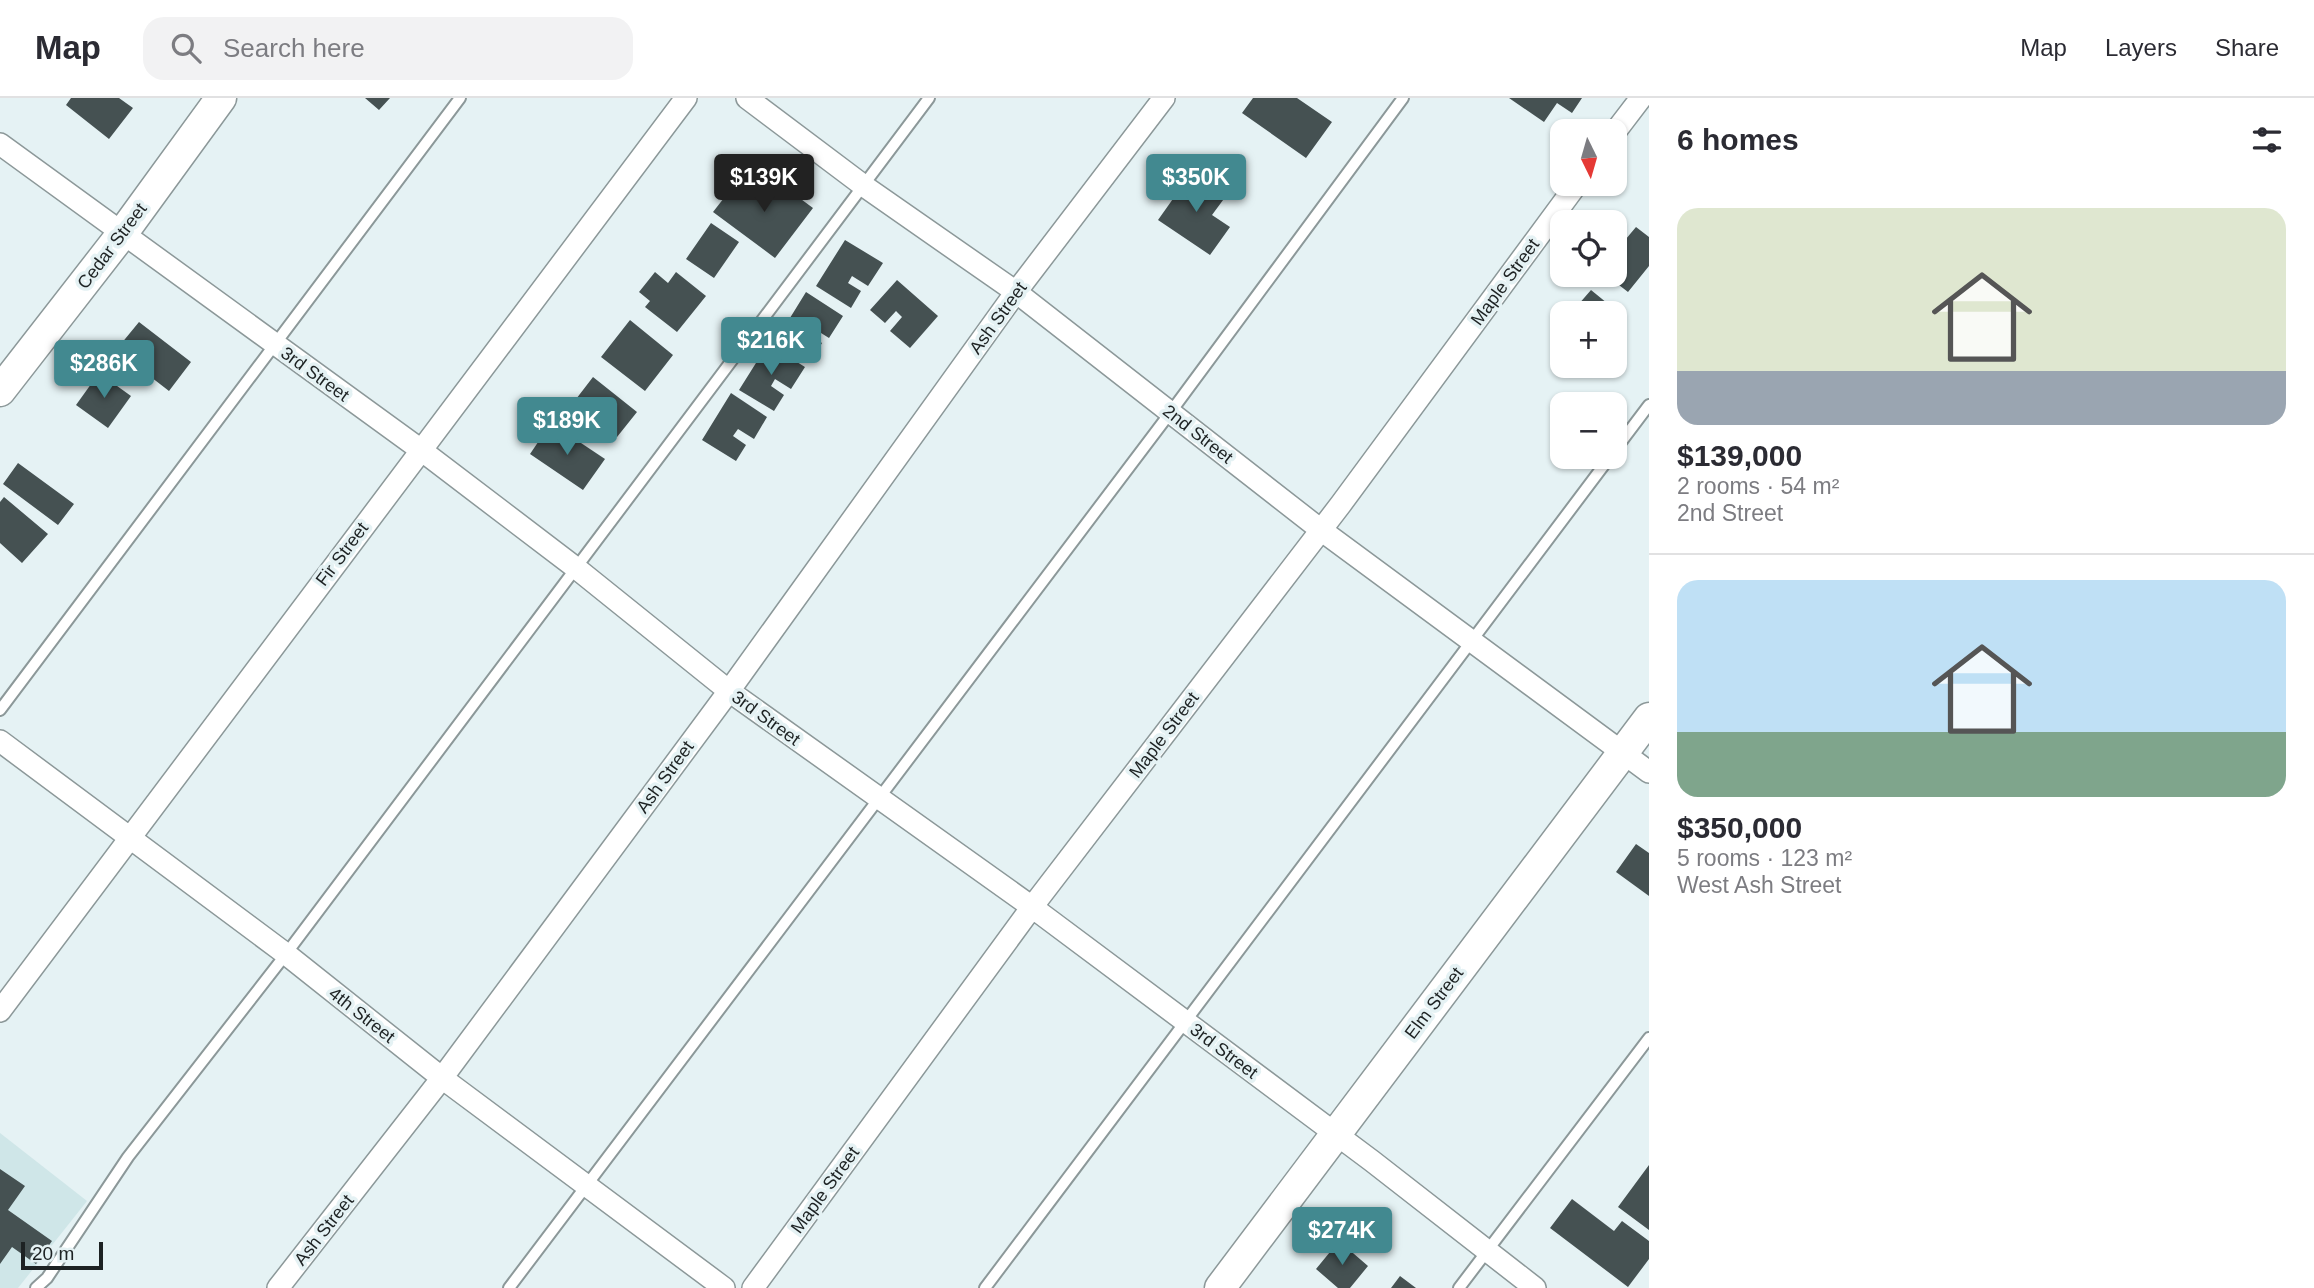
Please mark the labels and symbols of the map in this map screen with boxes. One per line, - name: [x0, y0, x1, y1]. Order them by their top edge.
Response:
- north arrow: [1550, 119, 1628, 196]
- pin: $139K: [715, 155, 813, 214]
- pin: $350K: [1147, 155, 1245, 214]
- street label: Cedar Street: [73, 199, 151, 293]
- street label: Maple Street: [1467, 235, 1543, 329]
- street label: Ash Street: [965, 278, 1031, 358]
- pin: $216K: [722, 317, 820, 377]
- pin: $286K: [55, 341, 153, 400]
- street label: 3rd Street: [277, 343, 353, 405]
- pin: $189K: [518, 398, 616, 457]
- street label: 2nd Street: [1159, 401, 1237, 467]
- street label: Fir Street: [312, 518, 372, 590]
- street label: 3rd Street: [728, 687, 804, 749]
- street label: Maple Street: [1125, 688, 1203, 782]
- street label: Ash Street: [632, 737, 698, 817]
- street label: Elm Street: [1401, 963, 1467, 1043]
- street label: 4th Street: [325, 983, 399, 1047]
- street label: 3rd Street: [1186, 1019, 1262, 1083]
- street label: Maple Street: [787, 1143, 863, 1237]
- street label: Ash Street: [290, 1191, 358, 1269]
- pin: $274K: [1293, 1208, 1391, 1267]
- scale bar: [21, 1239, 103, 1271]

